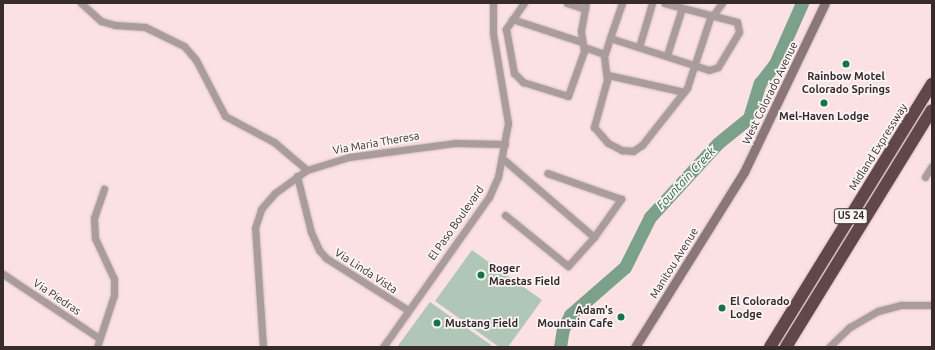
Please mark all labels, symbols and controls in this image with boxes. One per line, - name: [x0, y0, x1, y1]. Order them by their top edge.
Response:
- street label: West Colorado Avenue: [739, 40, 801, 146]
- marker: Rainbow Motel Colorado Springs: [841, 59, 851, 69]
- place label: Rainbow Motel Colorado Springs: [802, 70, 890, 96]
- marker: Mel-Haven Lodge: [819, 98, 829, 108]
- street label: Midland Expressway: [846, 101, 910, 193]
- place label: Mel-Haven Lodge: [779, 109, 869, 123]
- street label: Via Maria Theresa: [332, 129, 420, 157]
- water label: Fountain Creek: [654, 144, 718, 212]
- street label: El Paso Boulevard: [425, 183, 487, 263]
- road number: US 24: [833, 208, 869, 224]
- street label: Manitou Avenue: [647, 225, 701, 301]
- street label: Via Linda Vista: [332, 246, 400, 296]
- place label: Roger Maestas Field: [489, 262, 560, 288]
- marker: Roger Maestas Field: [476, 270, 486, 280]
- street label: Via Piedras: [31, 276, 83, 318]
- place label: El Colorado Lodge: [730, 295, 790, 321]
- marker: El Colorado Lodge: [717, 303, 727, 313]
- place label: Adam's Mountain Cafe: [537, 304, 613, 330]
- marker: Adam's Mountain Cafe: [616, 312, 626, 322]
- place label: Mustang Field: [445, 316, 518, 330]
- marker: Mustang Field: [432, 318, 442, 328]

